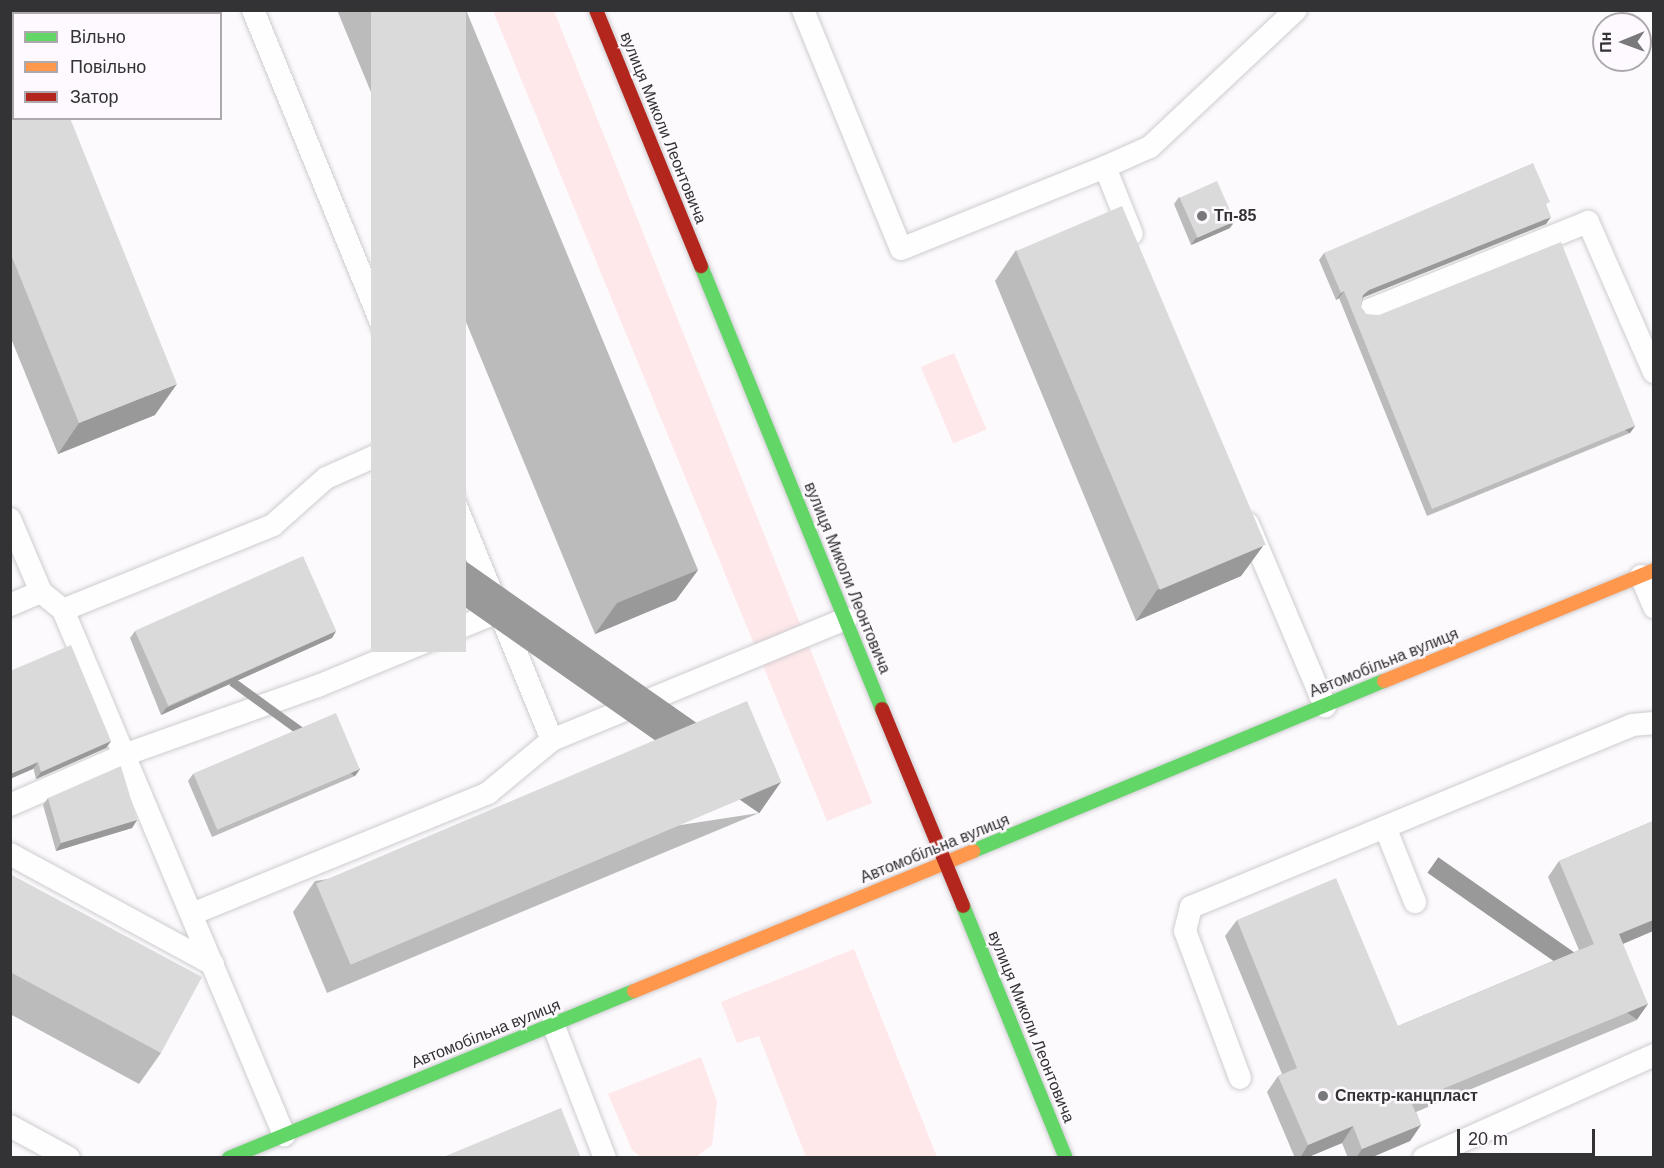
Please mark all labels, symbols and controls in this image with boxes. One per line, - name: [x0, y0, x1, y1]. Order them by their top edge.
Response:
- legend: [12, 12, 222, 120]
- north arrow: [1592, 12, 1652, 72]
- text: Вільно: [70, 27, 126, 47]
- street label: вулиця Миколи Леонтовича: [616, 29, 710, 227]
- text: Пн: [1597, 32, 1614, 53]
- text: Повільно: [70, 57, 146, 77]
- text: Затор: [70, 87, 119, 107]
- place label: Тп-85: [1214, 206, 1256, 226]
- marker: Тп-85: [1195, 209, 1209, 223]
- street label: вулиця Миколи Леонтовича: [800, 479, 894, 677]
- street label: Автомобільна вулиця: [1307, 624, 1461, 702]
- street label: Автомобільна вулиця: [858, 810, 1012, 888]
- street label: вулиця Миколи Леонтовича: [984, 928, 1078, 1126]
- street label: Автомобільна вулиця: [409, 995, 563, 1073]
- place label: Спектр-канцпласт: [1335, 1086, 1478, 1106]
- marker: Спектр-канцпласт: [1316, 1089, 1330, 1103]
- scale bar: [1460, 1117, 1598, 1155]
- text: 20 m: [1468, 1129, 1508, 1149]

